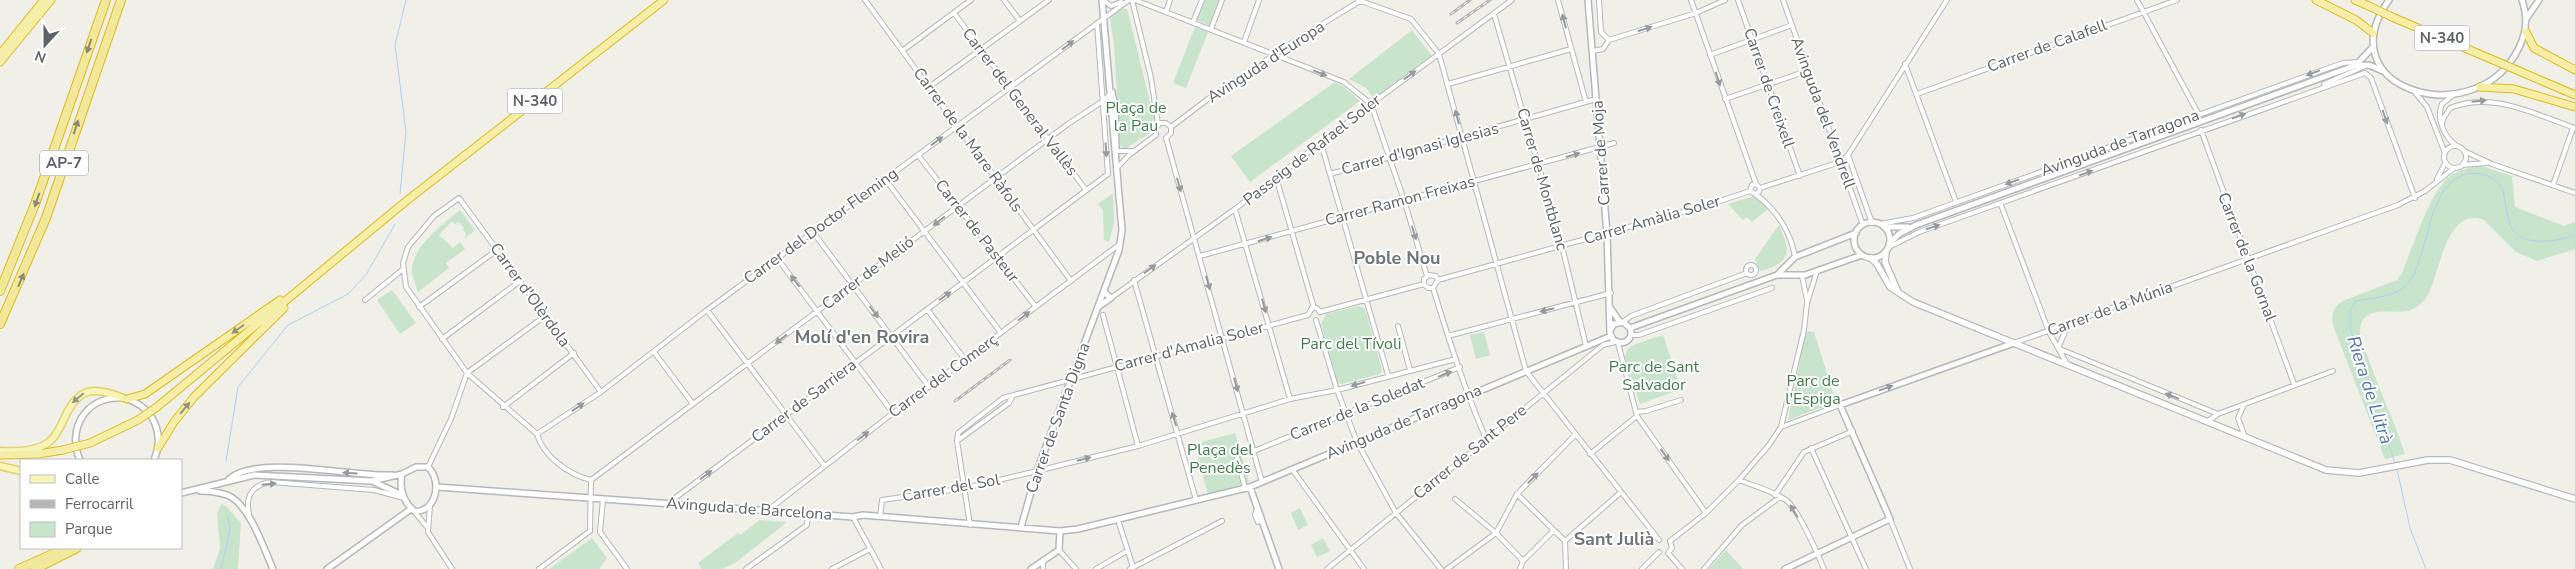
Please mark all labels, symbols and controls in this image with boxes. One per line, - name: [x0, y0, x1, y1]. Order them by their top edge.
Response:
- one-way arrow: [1559, 13, 1567, 28]
- street label: Carrer de Calafell: [1984, 14, 2110, 78]
- street label: Avinguda d'Europa: [1203, 16, 1329, 108]
- north arrow: [20, 20, 70, 70]
- street label: Carrer del General Vallès: [957, 23, 1083, 181]
- one-way arrow: [1637, 24, 1652, 32]
- street label: Carrer de Creixell: [1738, 25, 1800, 151]
- road number: N-340: [2414, 26, 2470, 50]
- street label: Avinguda del Vendrell: [1785, 34, 1861, 192]
- one-way arrow: [84, 38, 92, 53]
- one-way arrow: [1061, 40, 1075, 50]
- text: N: [32, 46, 49, 67]
- street label: Carrer de la Mare Ràfols: [908, 63, 1028, 217]
- one-way arrow: [1313, 69, 1327, 77]
- one-way arrow: [2305, 69, 2320, 77]
- one-way arrow: [1403, 70, 1417, 80]
- one-way arrow: [1715, 72, 1722, 87]
- road number: N-340: [508, 88, 562, 114]
- street label: Passeig de Rafael Soler: [1239, 89, 1386, 211]
- park label: Plaça de la Pau: [1105, 97, 1167, 137]
- one-way arrow: [2471, 97, 2487, 105]
- street label: Carrer de Moja: [1586, 100, 1616, 206]
- street label: Avinguda de Tarragona: [2038, 104, 2202, 182]
- street label: Carrer de Montblanc: [1511, 105, 1573, 253]
- one-way arrow: [1452, 109, 1460, 124]
- one-way arrow: [2382, 109, 2389, 124]
- one-way arrow: [2231, 112, 2246, 119]
- street label: Carrer d'Ignasi Iglesias: [1339, 117, 1501, 181]
- one-way arrow: [72, 119, 80, 134]
- one-way arrow: [930, 136, 944, 146]
- one-way arrow: [1103, 142, 1111, 158]
- road number: AP-7: [40, 150, 88, 176]
- one-way arrow: [1565, 150, 1580, 158]
- street label: Carrer del Doctor Fleming: [739, 163, 903, 289]
- one-way arrow: [2079, 169, 2094, 177]
- street label: Carrer Ramon Freixas: [1322, 170, 1478, 232]
- street label: Carrer de Pasteur: [930, 175, 1024, 287]
- one-way arrow: [1176, 178, 1184, 193]
- one-way arrow: [2004, 178, 2019, 186]
- street label: Carrer de la Gornal: [2212, 189, 2282, 325]
- street label: Carrer Amàlia Soler: [1581, 190, 1723, 250]
- one-way arrow: [32, 192, 40, 207]
- one-way arrow: [932, 216, 946, 226]
- one-way arrow: [1926, 223, 1941, 231]
- one-way arrow: [1411, 226, 1419, 241]
- street label: Carrer de Melió: [817, 231, 919, 315]
- one-way arrow: [1257, 235, 1272, 243]
- street label: Carrer d'Olèrdola: [485, 238, 575, 352]
- district label: Poble Nou: [1354, 246, 1440, 270]
- one-way arrow: [1143, 263, 1156, 274]
- one-way arrow: [17, 273, 25, 287]
- one-way arrow: [790, 274, 800, 288]
- one-way arrow: [1204, 275, 1212, 291]
- street label: Carrer de la Múnia: [2044, 276, 2176, 342]
- one-way arrow: [938, 291, 952, 301]
- one-way arrow: [1260, 299, 1268, 314]
- one-way arrow: [869, 305, 879, 319]
- one-way arrow: [1539, 306, 1554, 314]
- one-way arrow: [1017, 311, 1031, 321]
- street label: Carrer d'Amalia Soler: [1112, 316, 1267, 378]
- one-way arrow: [231, 324, 245, 334]
- district label: Molí d'en Rovira: [795, 325, 929, 349]
- street label: Carrer del Comerç: [884, 329, 1002, 423]
- one-way arrow: [774, 333, 787, 343]
- park label: Parc del Tívoli: [1301, 333, 1401, 355]
- water label: Riera de Llitrà: [2341, 333, 2399, 447]
- street label: Carrer de Santa Digna: [1021, 340, 1095, 496]
- street label: Carrer de Sarriera: [747, 354, 861, 448]
- park label: Parc de Sant Salvador: [1609, 356, 1700, 396]
- one-way arrow: [1438, 369, 1452, 377]
- park label: Parc de l'Espiga: [1785, 370, 1841, 410]
- street label: Carrer de la Soledat: [1286, 372, 1428, 446]
- one-way arrow: [1232, 377, 1240, 392]
- street label: Avinguda de Tarragona: [1323, 379, 1485, 465]
- one-way arrow: [1351, 380, 1366, 388]
- one-way arrow: [1879, 384, 1894, 392]
- one-way arrow: [2165, 392, 2180, 399]
- one-way arrow: [72, 393, 85, 404]
- street label: Carrer de Sant Pere: [1409, 399, 1531, 505]
- one-way arrow: [179, 402, 190, 414]
- one-way arrow: [571, 402, 584, 412]
- one-way arrow: [1170, 411, 1178, 426]
- one-way arrow: [856, 430, 869, 441]
- park label: Plaça del Penedès: [1187, 439, 1253, 479]
- one-way arrow: [1660, 449, 1670, 462]
- one-way arrow: [1077, 455, 1092, 463]
- legend: [20, 459, 182, 549]
- text: Calle: [65, 469, 100, 489]
- one-way arrow: [342, 469, 358, 477]
- one-way arrow: [699, 469, 712, 480]
- street label: Carrer del Sol: [900, 469, 1002, 507]
- one-way arrow: [1527, 472, 1539, 484]
- one-way arrow: [261, 479, 277, 487]
- street label: Avinguda de Barcelona: [665, 492, 833, 526]
- text: Ferrocarril: [65, 494, 134, 514]
- one-way arrow: [1789, 504, 1798, 517]
- text: Parque: [65, 519, 113, 539]
- district label: Sant Julià: [1574, 527, 1654, 551]

